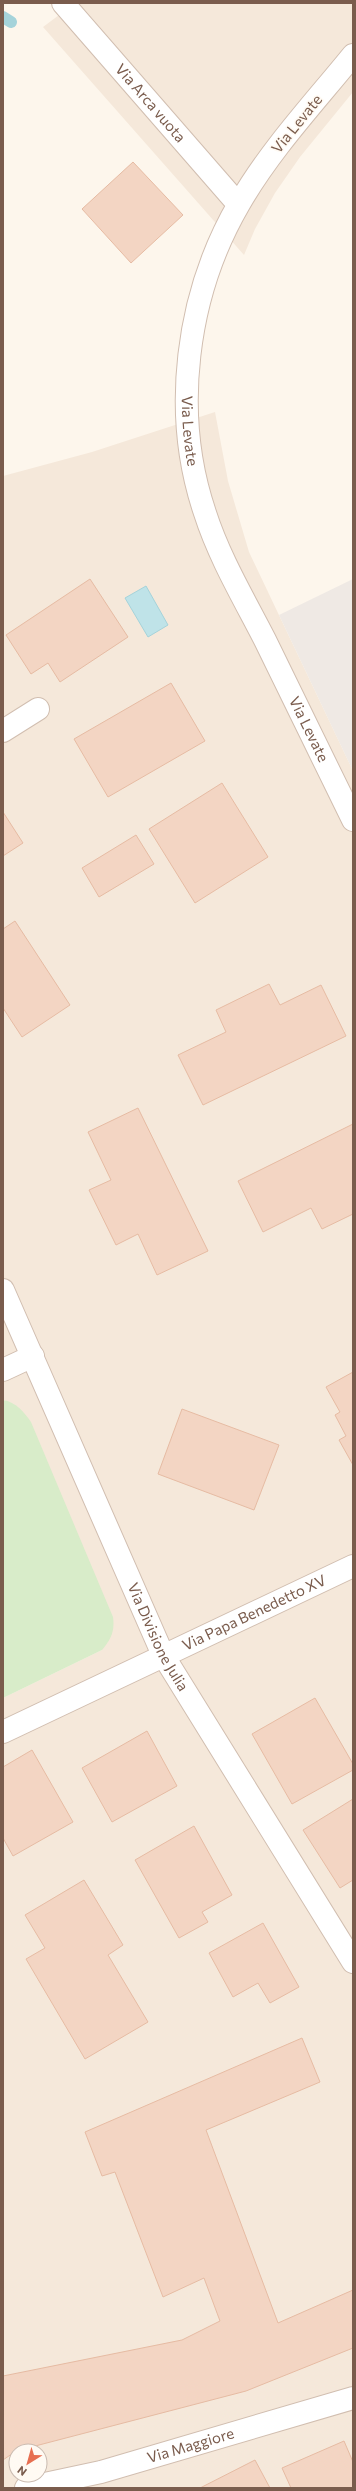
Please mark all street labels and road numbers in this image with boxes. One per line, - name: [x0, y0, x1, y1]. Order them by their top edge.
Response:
- street label: Via Arca vuota: [112, 60, 190, 146]
- street label: Via Levate: [267, 90, 325, 156]
- street label: Via Levate: [179, 396, 203, 467]
- street label: Via Levate: [286, 693, 333, 765]
- street label: Via Papa Benedetto XV: [179, 1570, 329, 1654]
- street label: Via Divisione Julia: [124, 1580, 193, 1694]
- street label: Via Maggiore: [145, 2423, 236, 2466]

